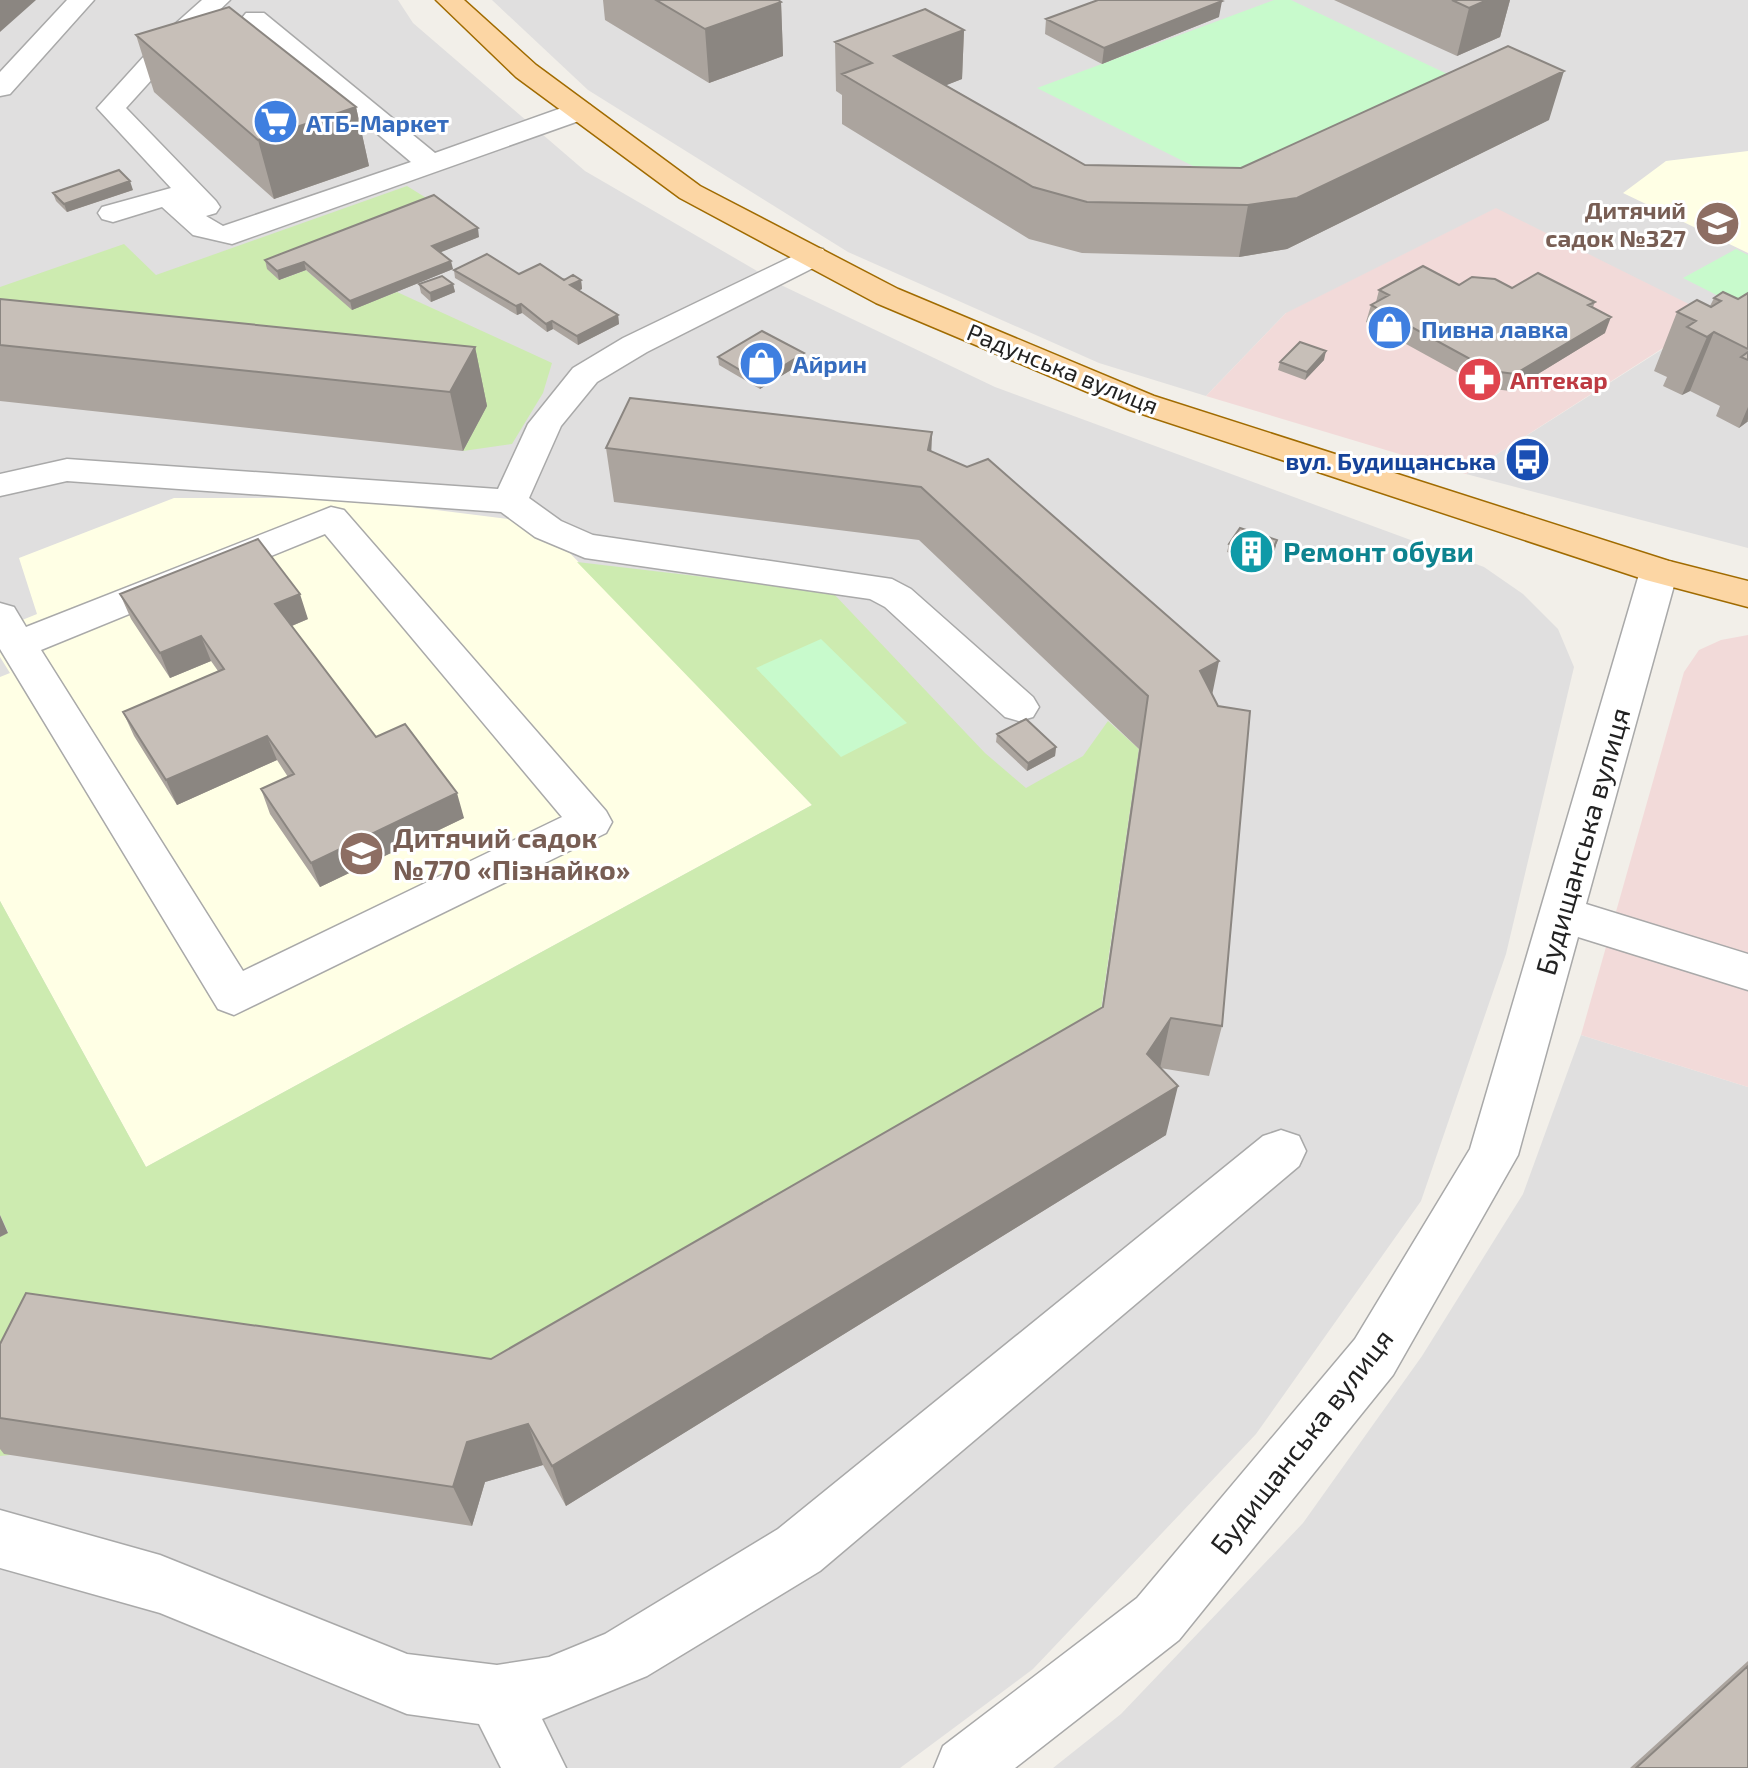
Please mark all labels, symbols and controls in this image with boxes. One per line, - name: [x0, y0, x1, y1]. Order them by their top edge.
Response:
- supermarket icon: АТБ-Маркет: [251, 98, 299, 146]
- place label: АТБ-Маркет: [306, 108, 449, 137]
- place label: Дитячий садок №327: [1545, 195, 1686, 252]
- school or university icon: Дитячий садок №327: [1693, 199, 1741, 247]
- shop icon: Пивна лавка: [1366, 304, 1414, 352]
- place label: Пивна лавка: [1421, 314, 1569, 343]
- street label: Радунська вулиця: [963, 316, 1163, 421]
- shop icon: Айрин: [738, 339, 786, 387]
- place label: Айрин: [793, 349, 867, 378]
- pharmacy icon: Аптекар: [1455, 355, 1503, 403]
- place label: Аптекар: [1510, 365, 1608, 394]
- bus stop icon: вул. Будищанська: [1503, 436, 1551, 484]
- place label: вул. Будищанська: [1286, 446, 1496, 475]
- building icon: Ремонт обуви: [1228, 527, 1276, 575]
- place label: Ремонт обуви: [1283, 534, 1474, 568]
- street label: Будищанська вулиця: [1528, 703, 1636, 979]
- place label: Дитячий садок №770 «Пізнайко»: [393, 820, 630, 886]
- school or university icon: Дитячий садок №770 «Пізнайко»: [338, 829, 386, 877]
- street label: Будищанська вулиця: [1202, 1322, 1400, 1560]

